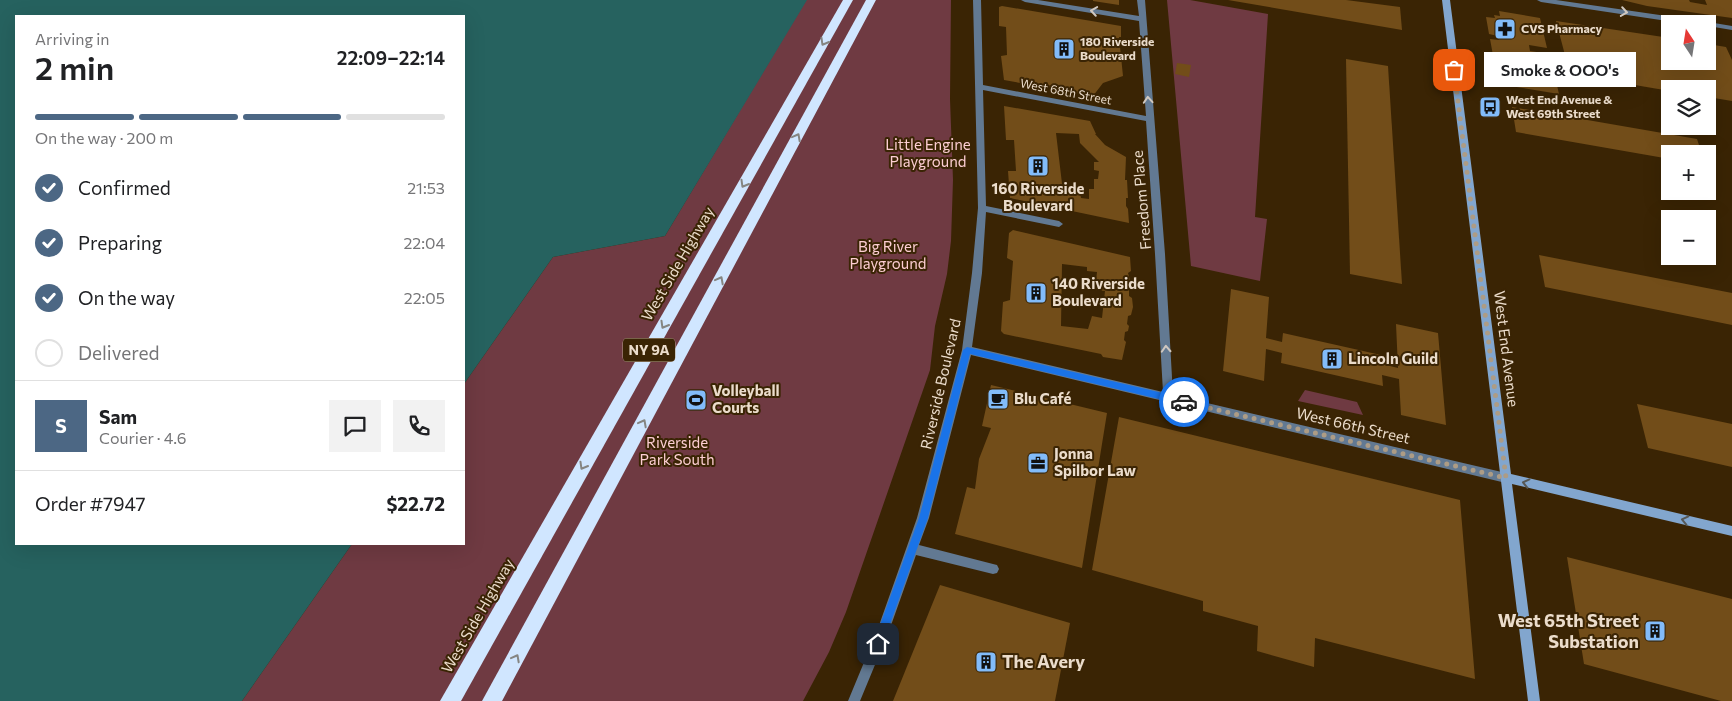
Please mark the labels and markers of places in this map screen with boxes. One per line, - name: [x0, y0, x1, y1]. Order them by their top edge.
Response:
- pharmacy icon: CVS Pharmacy: [1493, 17, 1517, 41]
- place label: CVS Pharmacy: [1521, 21, 1603, 35]
- place label: 180 Riverside Boulevard: [1080, 34, 1154, 62]
- building icon: 180 Riverside Boulevard: [1052, 37, 1076, 61]
- pin: [1433, 49, 1475, 91]
- callout: Smoke & OOO's: [1484, 52, 1636, 88]
- place label: West End Avenue & West 69th Street: [1506, 92, 1613, 120]
- bus stop icon: West End Avenue & West 69th Street: [1478, 95, 1502, 119]
- building icon: 160 Riverside Boulevard: [1026, 154, 1050, 178]
- place label: 160 Riverside Boulevard: [992, 179, 1085, 214]
- place label: 140 Riverside Boulevard: [1052, 274, 1145, 309]
- building icon: 140 Riverside Boulevard: [1024, 281, 1048, 305]
- building icon: Lincoln Guild: [1320, 347, 1344, 371]
- place label: Lincoln Guild: [1348, 349, 1438, 367]
- place label: Volleyball Courts: [712, 381, 780, 416]
- cafe icon: Blu Café: [986, 387, 1010, 411]
- sports icon: Volleyball Courts: [684, 388, 708, 412]
- place label: Blu Café: [1014, 389, 1071, 407]
- place label: Jonna Spilbor Law: [1054, 444, 1136, 479]
- office icon: Jonna Spilbor Law: [1026, 451, 1050, 475]
- place label: West 65th Street Substation: [1498, 609, 1639, 652]
- building icon: West 65th Street Substation: [1643, 619, 1667, 643]
- pin: [857, 623, 899, 665]
- building icon: The Avery: [974, 650, 998, 674]
- place label: The Avery: [1002, 650, 1085, 672]

